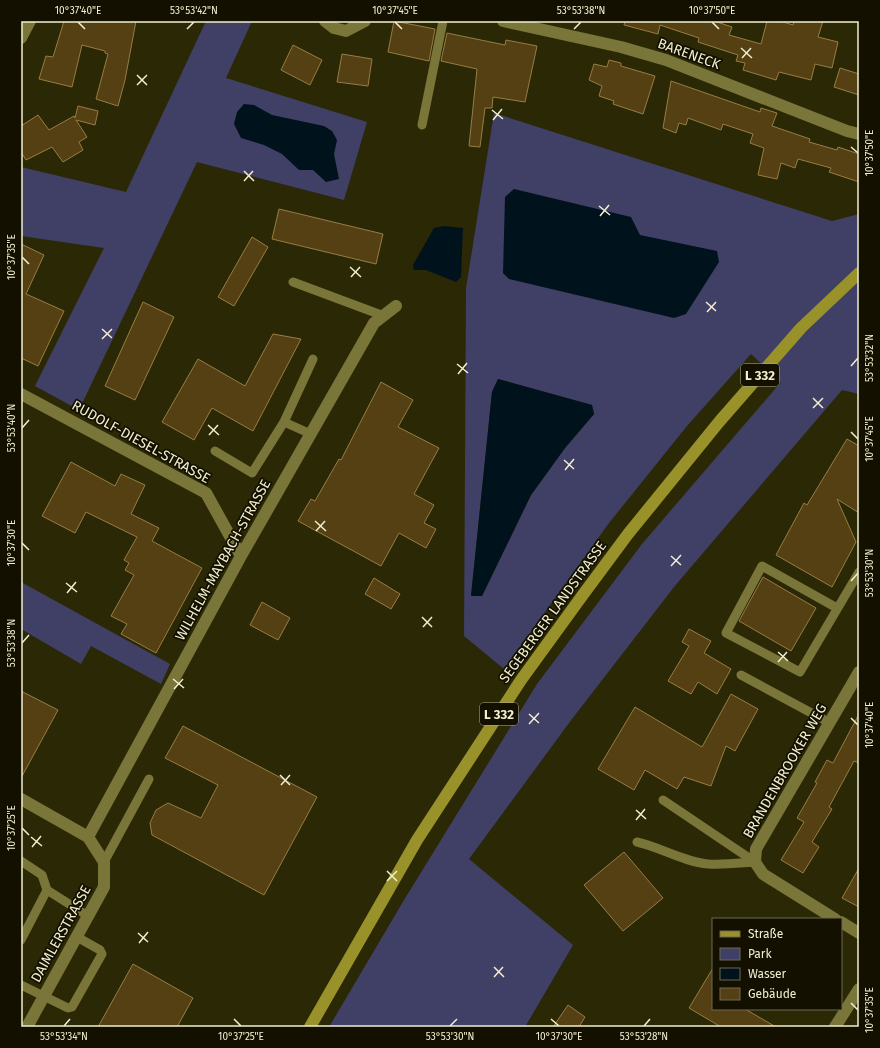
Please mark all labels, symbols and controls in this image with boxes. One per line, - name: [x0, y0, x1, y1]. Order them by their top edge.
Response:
- text: 10°37'40"E: [55, 5, 101, 17]
- text: 53°53'42"N: [170, 5, 218, 17]
- text: 10°37'45"E: [372, 5, 418, 17]
- text: 53°53'38"N: [557, 5, 605, 17]
- text: 10°37'50"E: [689, 5, 735, 17]
- street label: BARENECK: [655, 35, 723, 73]
- text: 10°37'50"E: [864, 130, 876, 176]
- text: 10°37'35"E: [6, 234, 18, 280]
- text: 53°53'32"N: [864, 334, 876, 382]
- road number: L 332: [741, 364, 779, 386]
- street label: RUDOLF-DIESEL-STRASSE: [69, 397, 213, 487]
- text: 53°53'40"N: [6, 404, 18, 452]
- text: 10°37'45"E: [864, 416, 876, 462]
- street label: WILHELM-MAYBACH-STRASSE: [172, 477, 274, 643]
- text: 10°37'30"E: [6, 520, 18, 566]
- street label: SEGEBERGER LANDSTRASSE: [496, 538, 610, 686]
- text: 53°53'30"N: [864, 549, 876, 597]
- text: 53°53'38"N: [6, 619, 18, 667]
- street label: BRANDENBROOKER WEG: [740, 701, 830, 841]
- text: 10°37'40"E: [864, 702, 876, 748]
- road number: L 332: [480, 703, 518, 725]
- text: 10°37'25"E: [6, 805, 18, 851]
- street label: DAIMLERSTRASSE: [27, 882, 95, 986]
- legend: [712, 918, 842, 1010]
- text: Straße: [748, 927, 783, 941]
- text: Park: [748, 947, 772, 961]
- text: Wasser: [748, 967, 787, 981]
- text: Gebäude: [748, 987, 796, 1001]
- text: 10°37'35"E: [864, 987, 876, 1033]
- text: 53°53'34"N: [40, 1031, 88, 1043]
- text: 10°37'25"E: [218, 1031, 264, 1043]
- text: 53°53'30"N: [426, 1031, 474, 1043]
- text: 10°37'30"E: [536, 1031, 582, 1043]
- text: 53°53'28"N: [620, 1031, 668, 1043]

